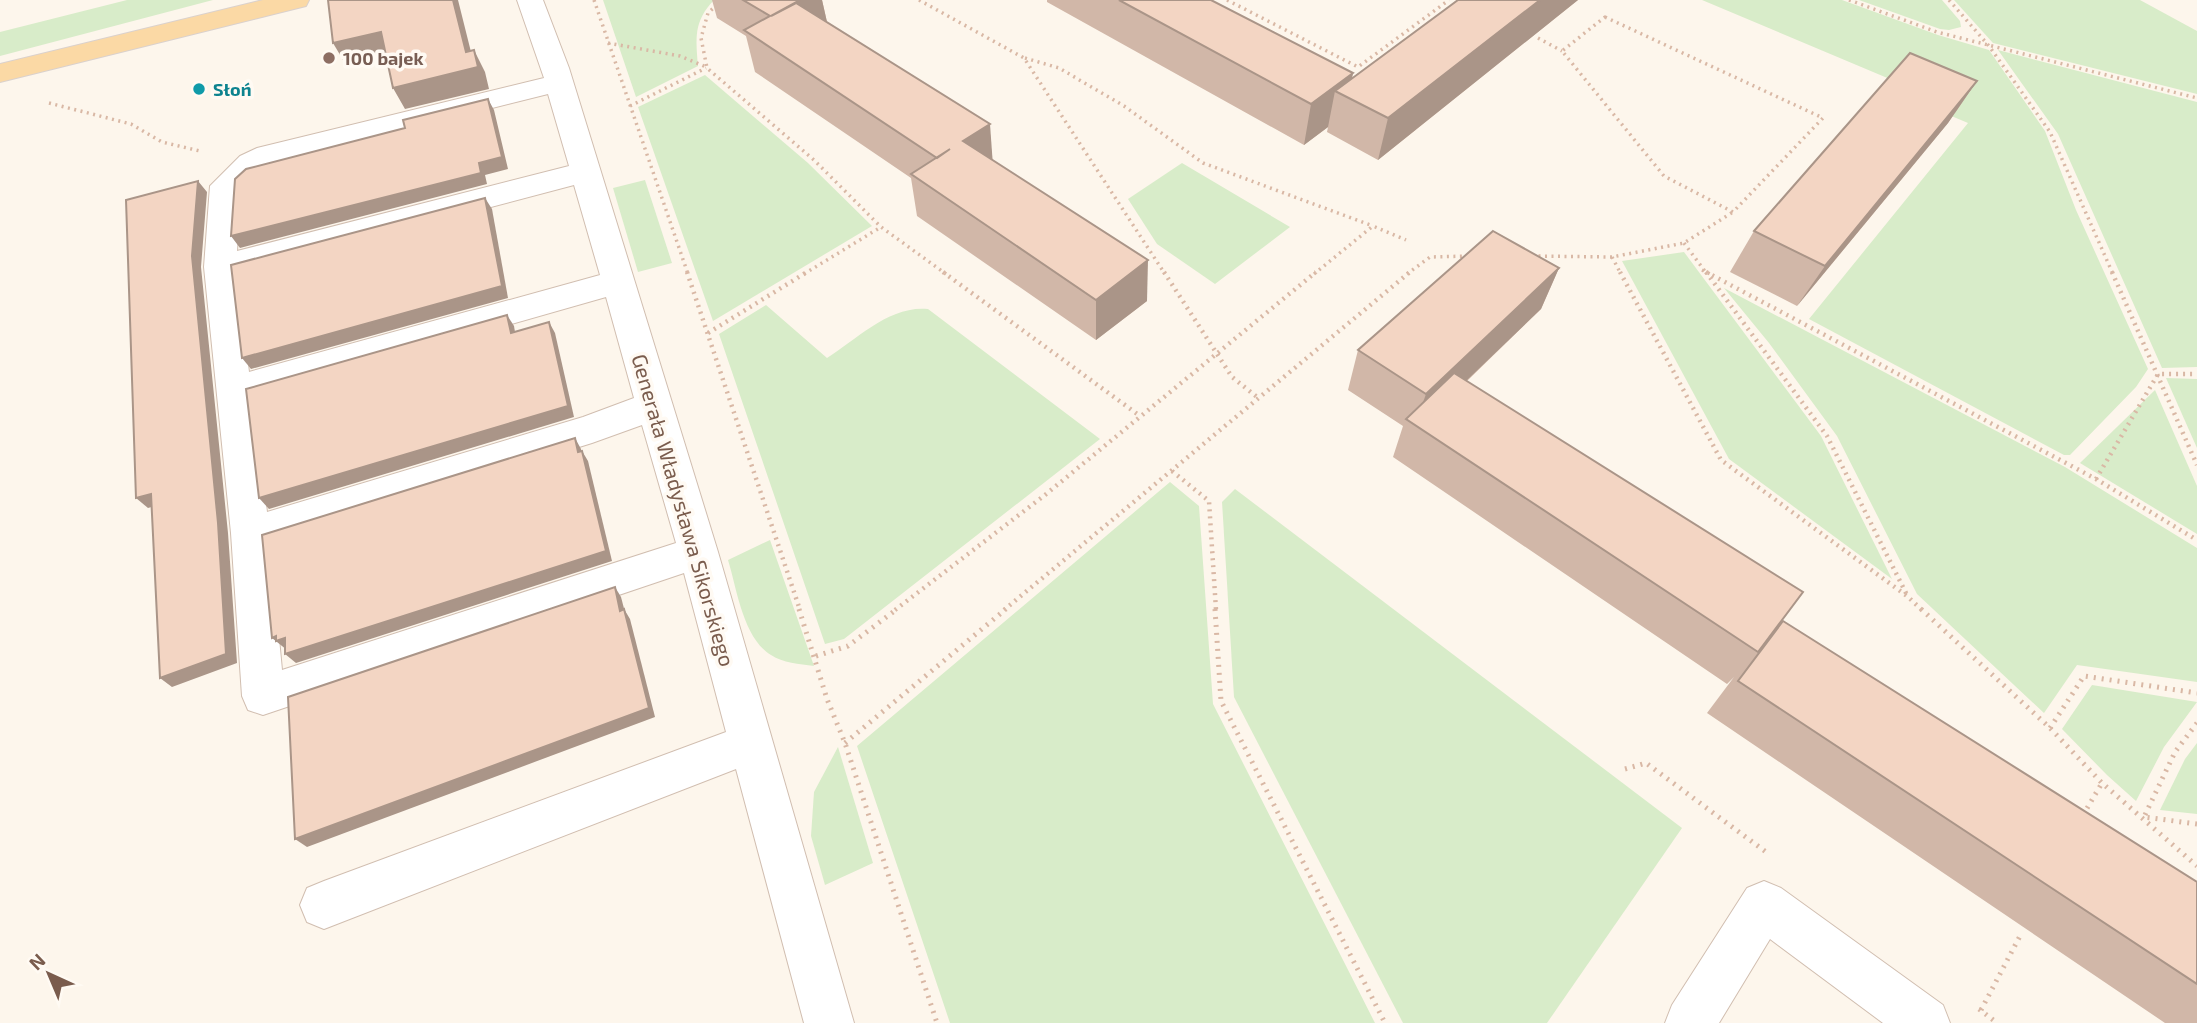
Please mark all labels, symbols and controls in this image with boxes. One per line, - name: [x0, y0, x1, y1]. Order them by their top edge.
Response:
- place label: 100 bajek: [343, 47, 424, 69]
- marker: 100 bajek: [321, 50, 337, 66]
- place label: Słoń: [213, 78, 251, 100]
- marker: Słoń: [191, 81, 207, 97]
- street label: Generała Władysława Sikorskiego: [627, 351, 741, 669]
- north arrow: [14, 939, 84, 1009]
- text: N: [24, 948, 50, 974]

